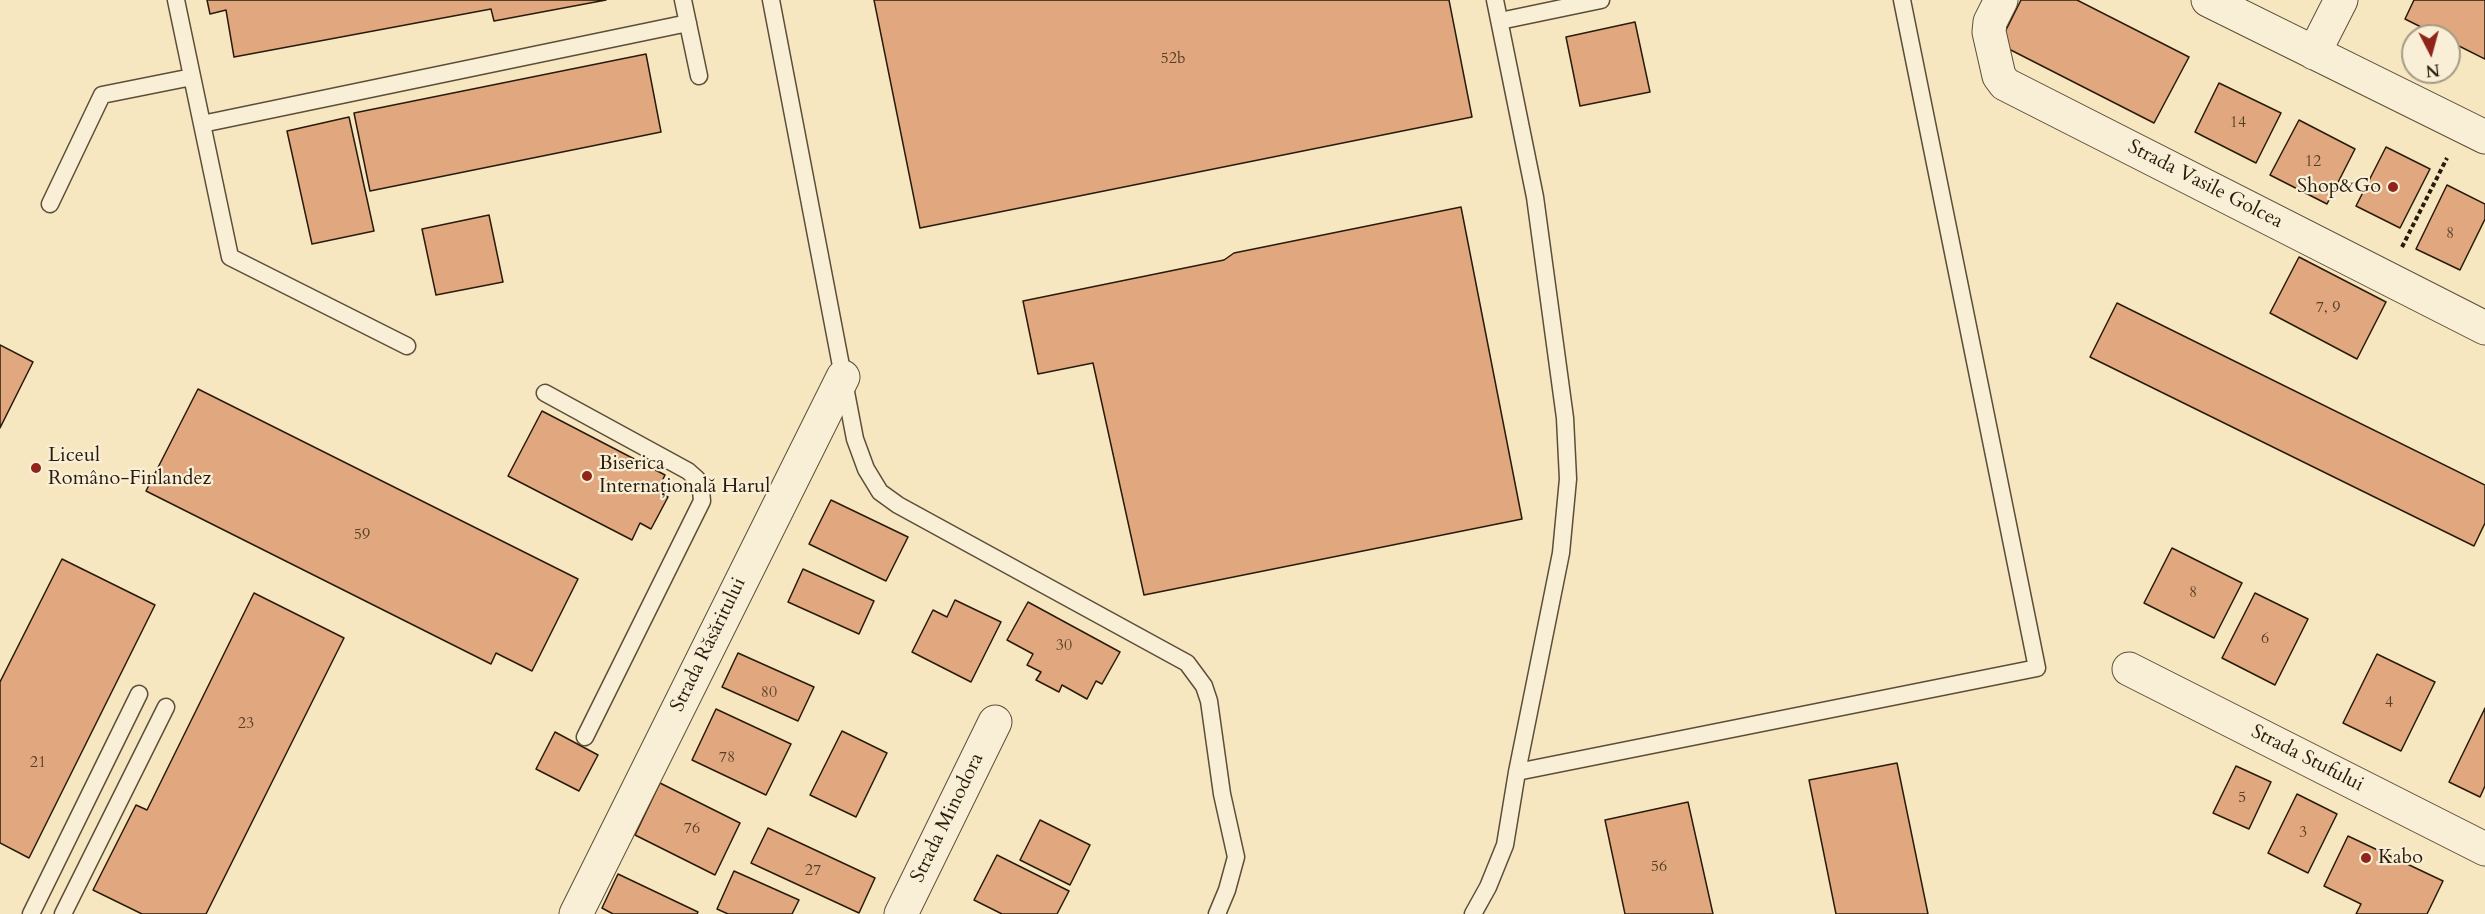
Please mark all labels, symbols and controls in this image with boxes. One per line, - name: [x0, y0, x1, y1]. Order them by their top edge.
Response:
- north arrow: [2401, 24, 2461, 84]
- house number: 52b: [1161, 49, 1185, 69]
- text: N: [2425, 58, 2441, 82]
- house number: 14: [2230, 113, 2246, 133]
- street label: Strada Vasile Golcea: [2124, 136, 2286, 234]
- house number: 12: [2305, 152, 2321, 172]
- place label: Shop&Go: [2297, 175, 2381, 199]
- marker: Shop&Go: [2386, 180, 2400, 194]
- house number: 8: [2446, 224, 2454, 244]
- house number: 7, 9: [2316, 298, 2340, 318]
- place label: Liceul Româno-Finlandez: [48, 444, 211, 491]
- place label: Biserica Internațională Harul: [599, 452, 770, 499]
- marker: Liceul Româno-Finlandez: [29, 461, 43, 475]
- marker: Biserica Internațională Harul: [580, 469, 594, 483]
- house number: 59: [354, 525, 370, 545]
- street label: Strada Răsăritului: [666, 574, 752, 716]
- house number: 8: [2189, 583, 2197, 603]
- house number: 6: [2261, 629, 2269, 649]
- house number: 30: [1056, 636, 1072, 656]
- house number: 80: [761, 683, 777, 703]
- house number: 4: [2385, 693, 2393, 713]
- house number: 23: [238, 714, 254, 734]
- street label: Strada Stufului: [2247, 720, 2367, 798]
- house number: 78: [719, 748, 735, 768]
- street label: Strada Minodora: [906, 749, 990, 887]
- house number: 21: [30, 753, 46, 773]
- house number: 5: [2238, 788, 2246, 808]
- house number: 76: [684, 819, 700, 839]
- house number: 3: [2299, 823, 2307, 843]
- place label: Kabo: [2378, 846, 2423, 870]
- marker: Kabo: [2359, 851, 2373, 865]
- house number: 56: [1651, 857, 1667, 877]
- house number: 27: [805, 861, 821, 881]

